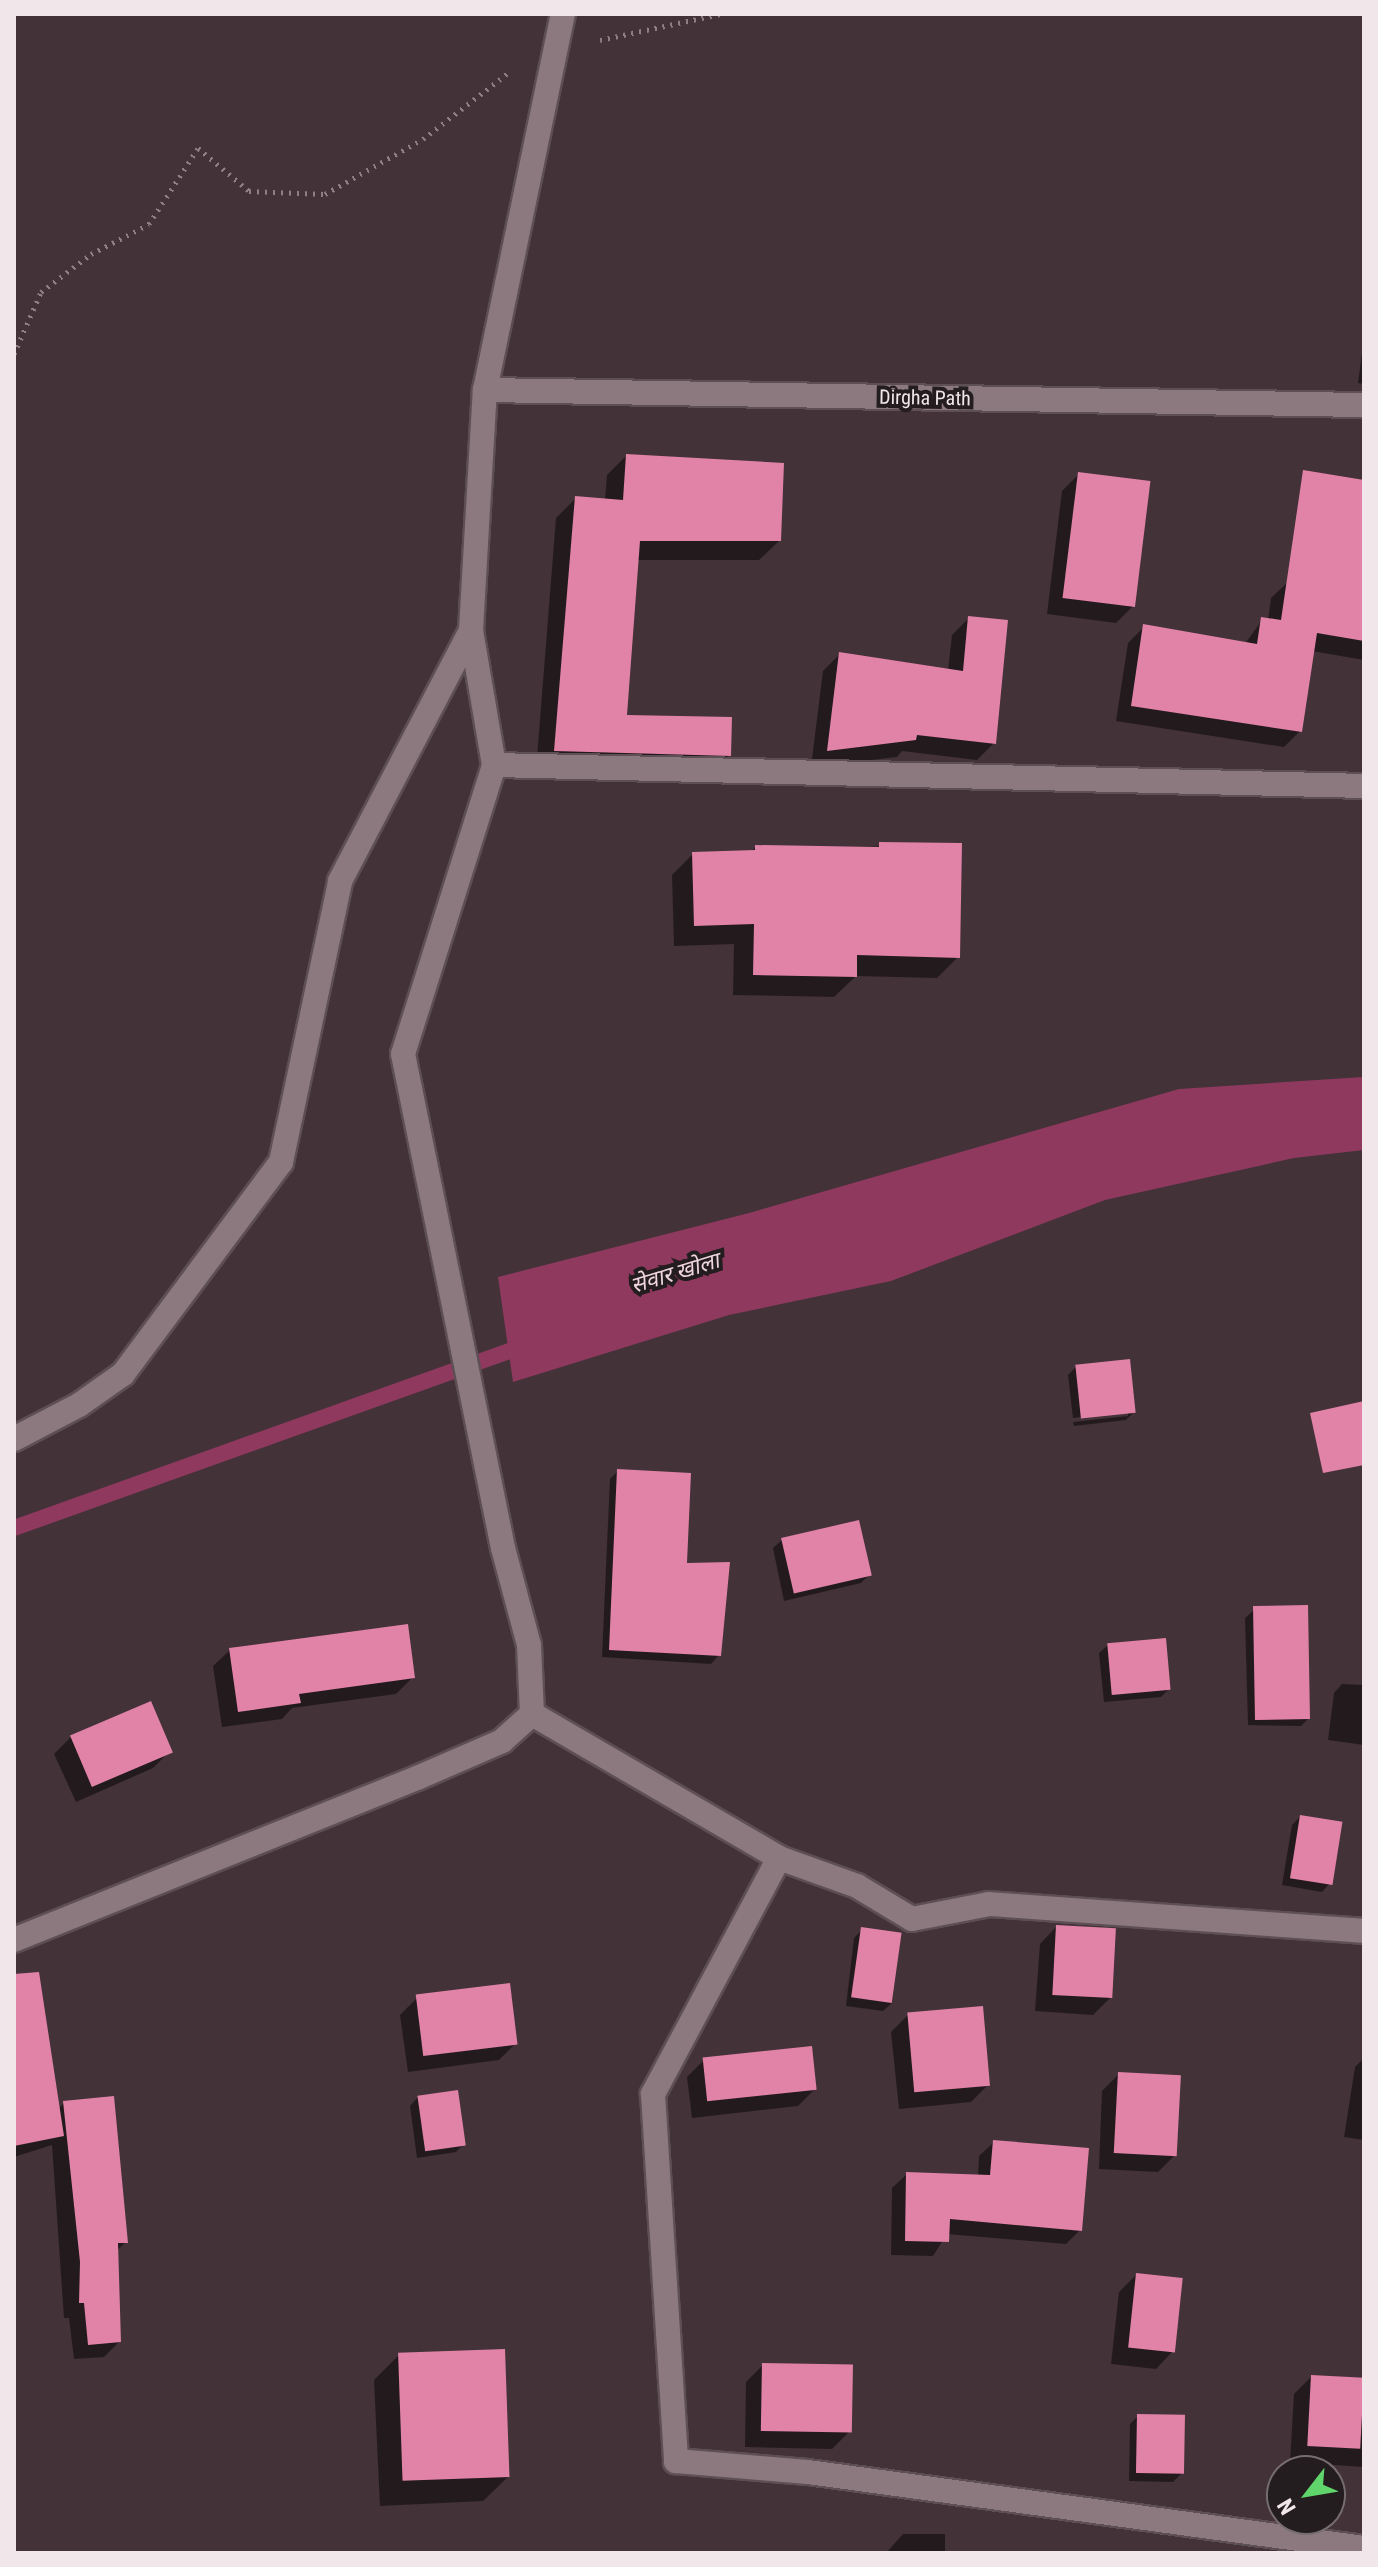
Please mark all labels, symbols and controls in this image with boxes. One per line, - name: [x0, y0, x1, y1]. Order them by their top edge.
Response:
- street label: Dirgha Path: [879, 385, 971, 411]
- water label: सेवार खोला: [628, 1247, 722, 1299]
- north arrow: [1266, 2455, 1346, 2535]
- text: N: [1273, 2494, 1301, 2519]

